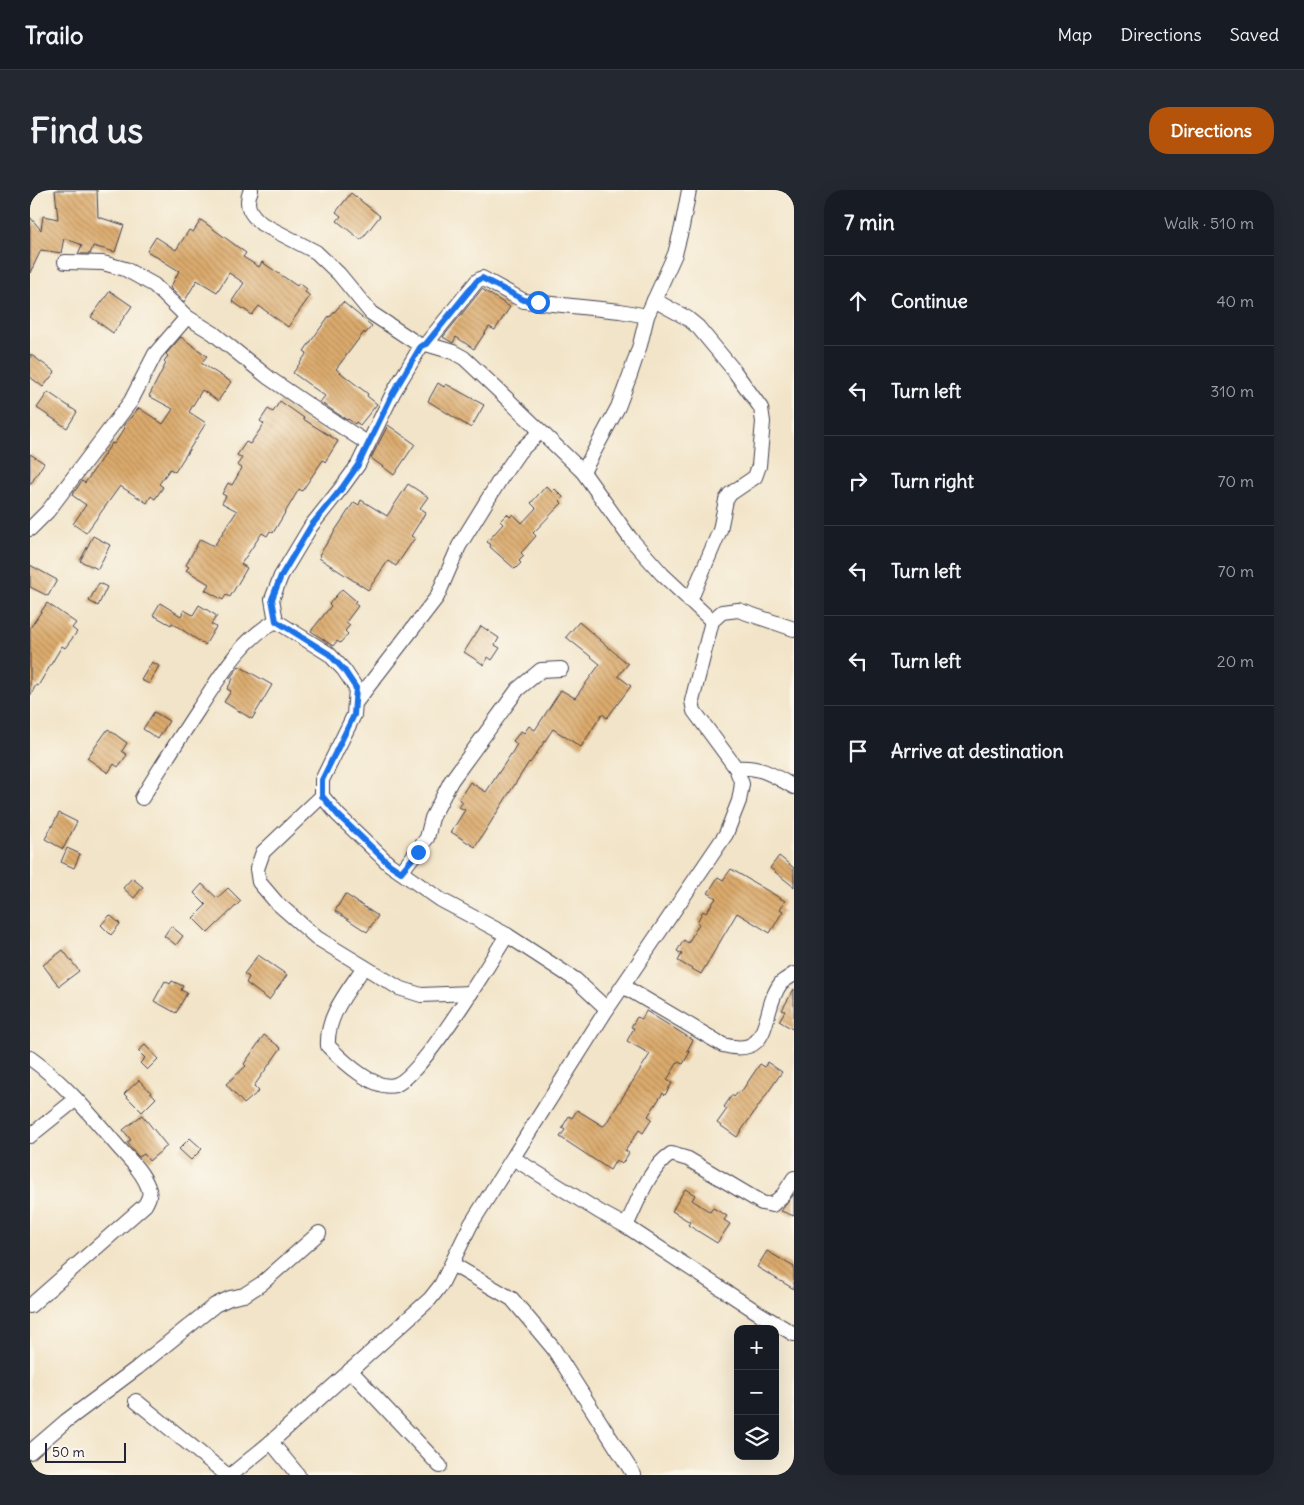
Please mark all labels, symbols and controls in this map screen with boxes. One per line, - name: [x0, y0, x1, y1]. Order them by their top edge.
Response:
- text: Trailo: [25, 20, 83, 50]
- text: Map: [1057, 23, 1092, 46]
- text: Directions: [1120, 23, 1202, 46]
- text: Saved: [1230, 23, 1279, 46]
- button: Directions: [1149, 107, 1274, 154]
- text: Find us: [30, 108, 143, 152]
- text: 7 min: [844, 209, 895, 236]
- text: Walk · 510 m: [1164, 213, 1254, 233]
- icon: ahead: [844, 287, 872, 315]
- text: Continue: [891, 289, 968, 313]
- route start: [527, 291, 550, 314]
- text: 40 m: [1216, 291, 1254, 311]
- icon: left: [844, 377, 872, 405]
- text: Turn left: [891, 379, 961, 403]
- text: 310 m: [1210, 381, 1254, 401]
- icon: right: [844, 467, 872, 495]
- text: Turn right: [891, 469, 974, 493]
- text: 70 m: [1218, 471, 1254, 491]
- icon: left: [844, 557, 872, 585]
- text: Turn left: [891, 559, 961, 583]
- text: 70 m: [1218, 561, 1254, 581]
- icon: left: [844, 647, 872, 675]
- text: Turn left: [891, 649, 961, 673]
- text: 20 m: [1217, 651, 1254, 671]
- icon: arrive: [844, 737, 872, 765]
- text: Arrive at destination: [891, 739, 1064, 763]
- route end: [407, 841, 430, 864]
- map controls: [734, 1325, 779, 1460]
- button: +: [734, 1325, 779, 1370]
- button: −: [734, 1370, 779, 1415]
- button: layers: [734, 1415, 779, 1460]
- scale bar: [45, 1440, 126, 1463]
- text: 50 m: [52, 1443, 85, 1461]

